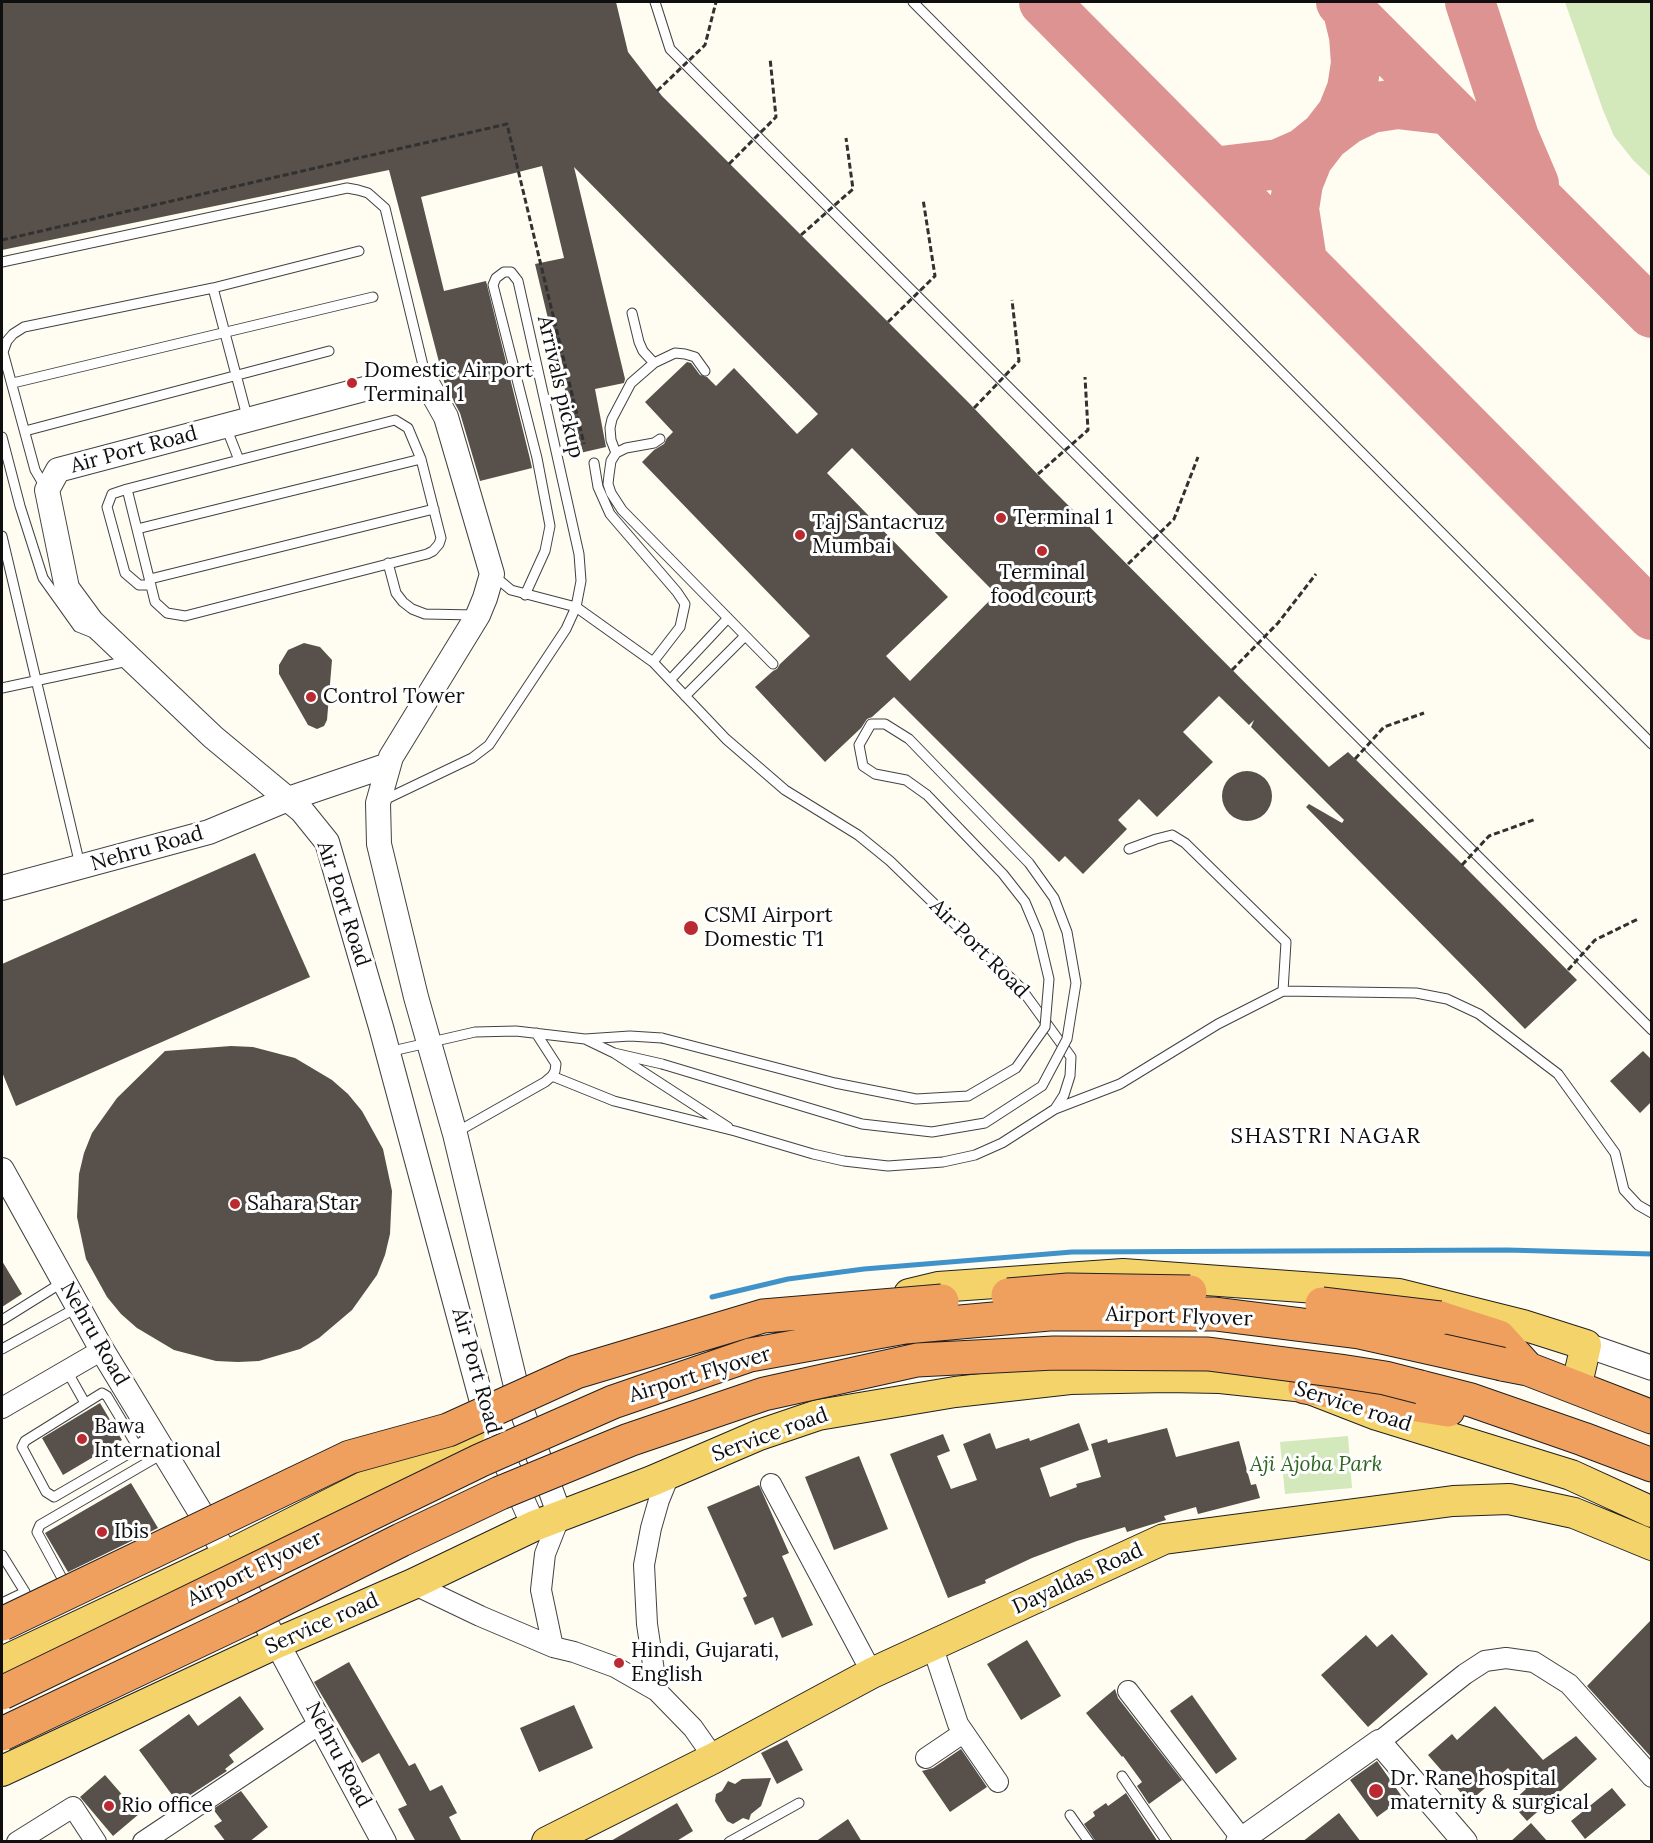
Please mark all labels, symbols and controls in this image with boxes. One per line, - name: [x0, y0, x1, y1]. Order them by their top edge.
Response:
- street label: Arrivals pickup: [531, 313, 589, 461]
- place label: Domestic Airport Terminal 1: [364, 358, 533, 408]
- marker: Domestic Airport Terminal 1: [345, 376, 359, 390]
- street label: Air Port Road: [68, 421, 200, 479]
- place label: Terminal 1: [1013, 505, 1113, 531]
- place label: Taj Santacruz Mumbai: [812, 510, 945, 560]
- marker: Terminal 1: [994, 511, 1008, 525]
- marker: Taj Santacruz Mumbai: [793, 528, 807, 542]
- marker: Terminal food court: [1035, 544, 1049, 558]
- place label: Terminal food court: [991, 560, 1093, 610]
- place label: Control Tower: [323, 684, 465, 710]
- marker: Control Tower: [304, 690, 318, 704]
- street label: Nehru Road: [88, 821, 206, 877]
- street label: Air Port Road: [311, 838, 375, 970]
- street label: Air Port Road: [924, 894, 1034, 1004]
- place label: CSMI Airport Domestic T1: [704, 903, 833, 953]
- marker: CSMI Airport Domestic T1: [682, 919, 700, 937]
- district label: SHASTRI NAGAR: [1230, 1124, 1422, 1150]
- place label: Sahara Star: [247, 1191, 358, 1217]
- marker: Sahara Star: [228, 1197, 242, 1211]
- street label: Nehru Road: [54, 1278, 134, 1390]
- street label: Airport Flyover: [1105, 1302, 1253, 1332]
- street label: Air Port Road: [446, 1305, 506, 1437]
- street label: Airport Flyover: [626, 1341, 774, 1409]
- street label: Service road: [1291, 1376, 1415, 1438]
- street label: Service road: [709, 1402, 831, 1468]
- place label: Bawa International: [94, 1414, 221, 1464]
- marker: Bawa International: [75, 1432, 89, 1446]
- park label: Aji Ajoba Park: [1250, 1452, 1382, 1478]
- place label: Ibis: [114, 1519, 149, 1545]
- marker: Ibis: [95, 1525, 109, 1539]
- street label: Airport Flyover: [183, 1525, 327, 1613]
- street label: Dayaldas Road: [1009, 1538, 1147, 1620]
- street label: Service road: [261, 1588, 383, 1660]
- place label: Hindi, Gujarati, English: [631, 1638, 779, 1688]
- marker: Hindi, Gujarati, English: [612, 1656, 626, 1670]
- street label: Nehru Road: [300, 1698, 376, 1812]
- place label: Dr. Rane hospital maternity & surgical: [1390, 1766, 1589, 1816]
- marker: Dr. Rane hospital maternity & surgical: [1367, 1782, 1385, 1800]
- place label: Rio office: [121, 1793, 213, 1819]
- marker: Rio office: [102, 1799, 116, 1813]

